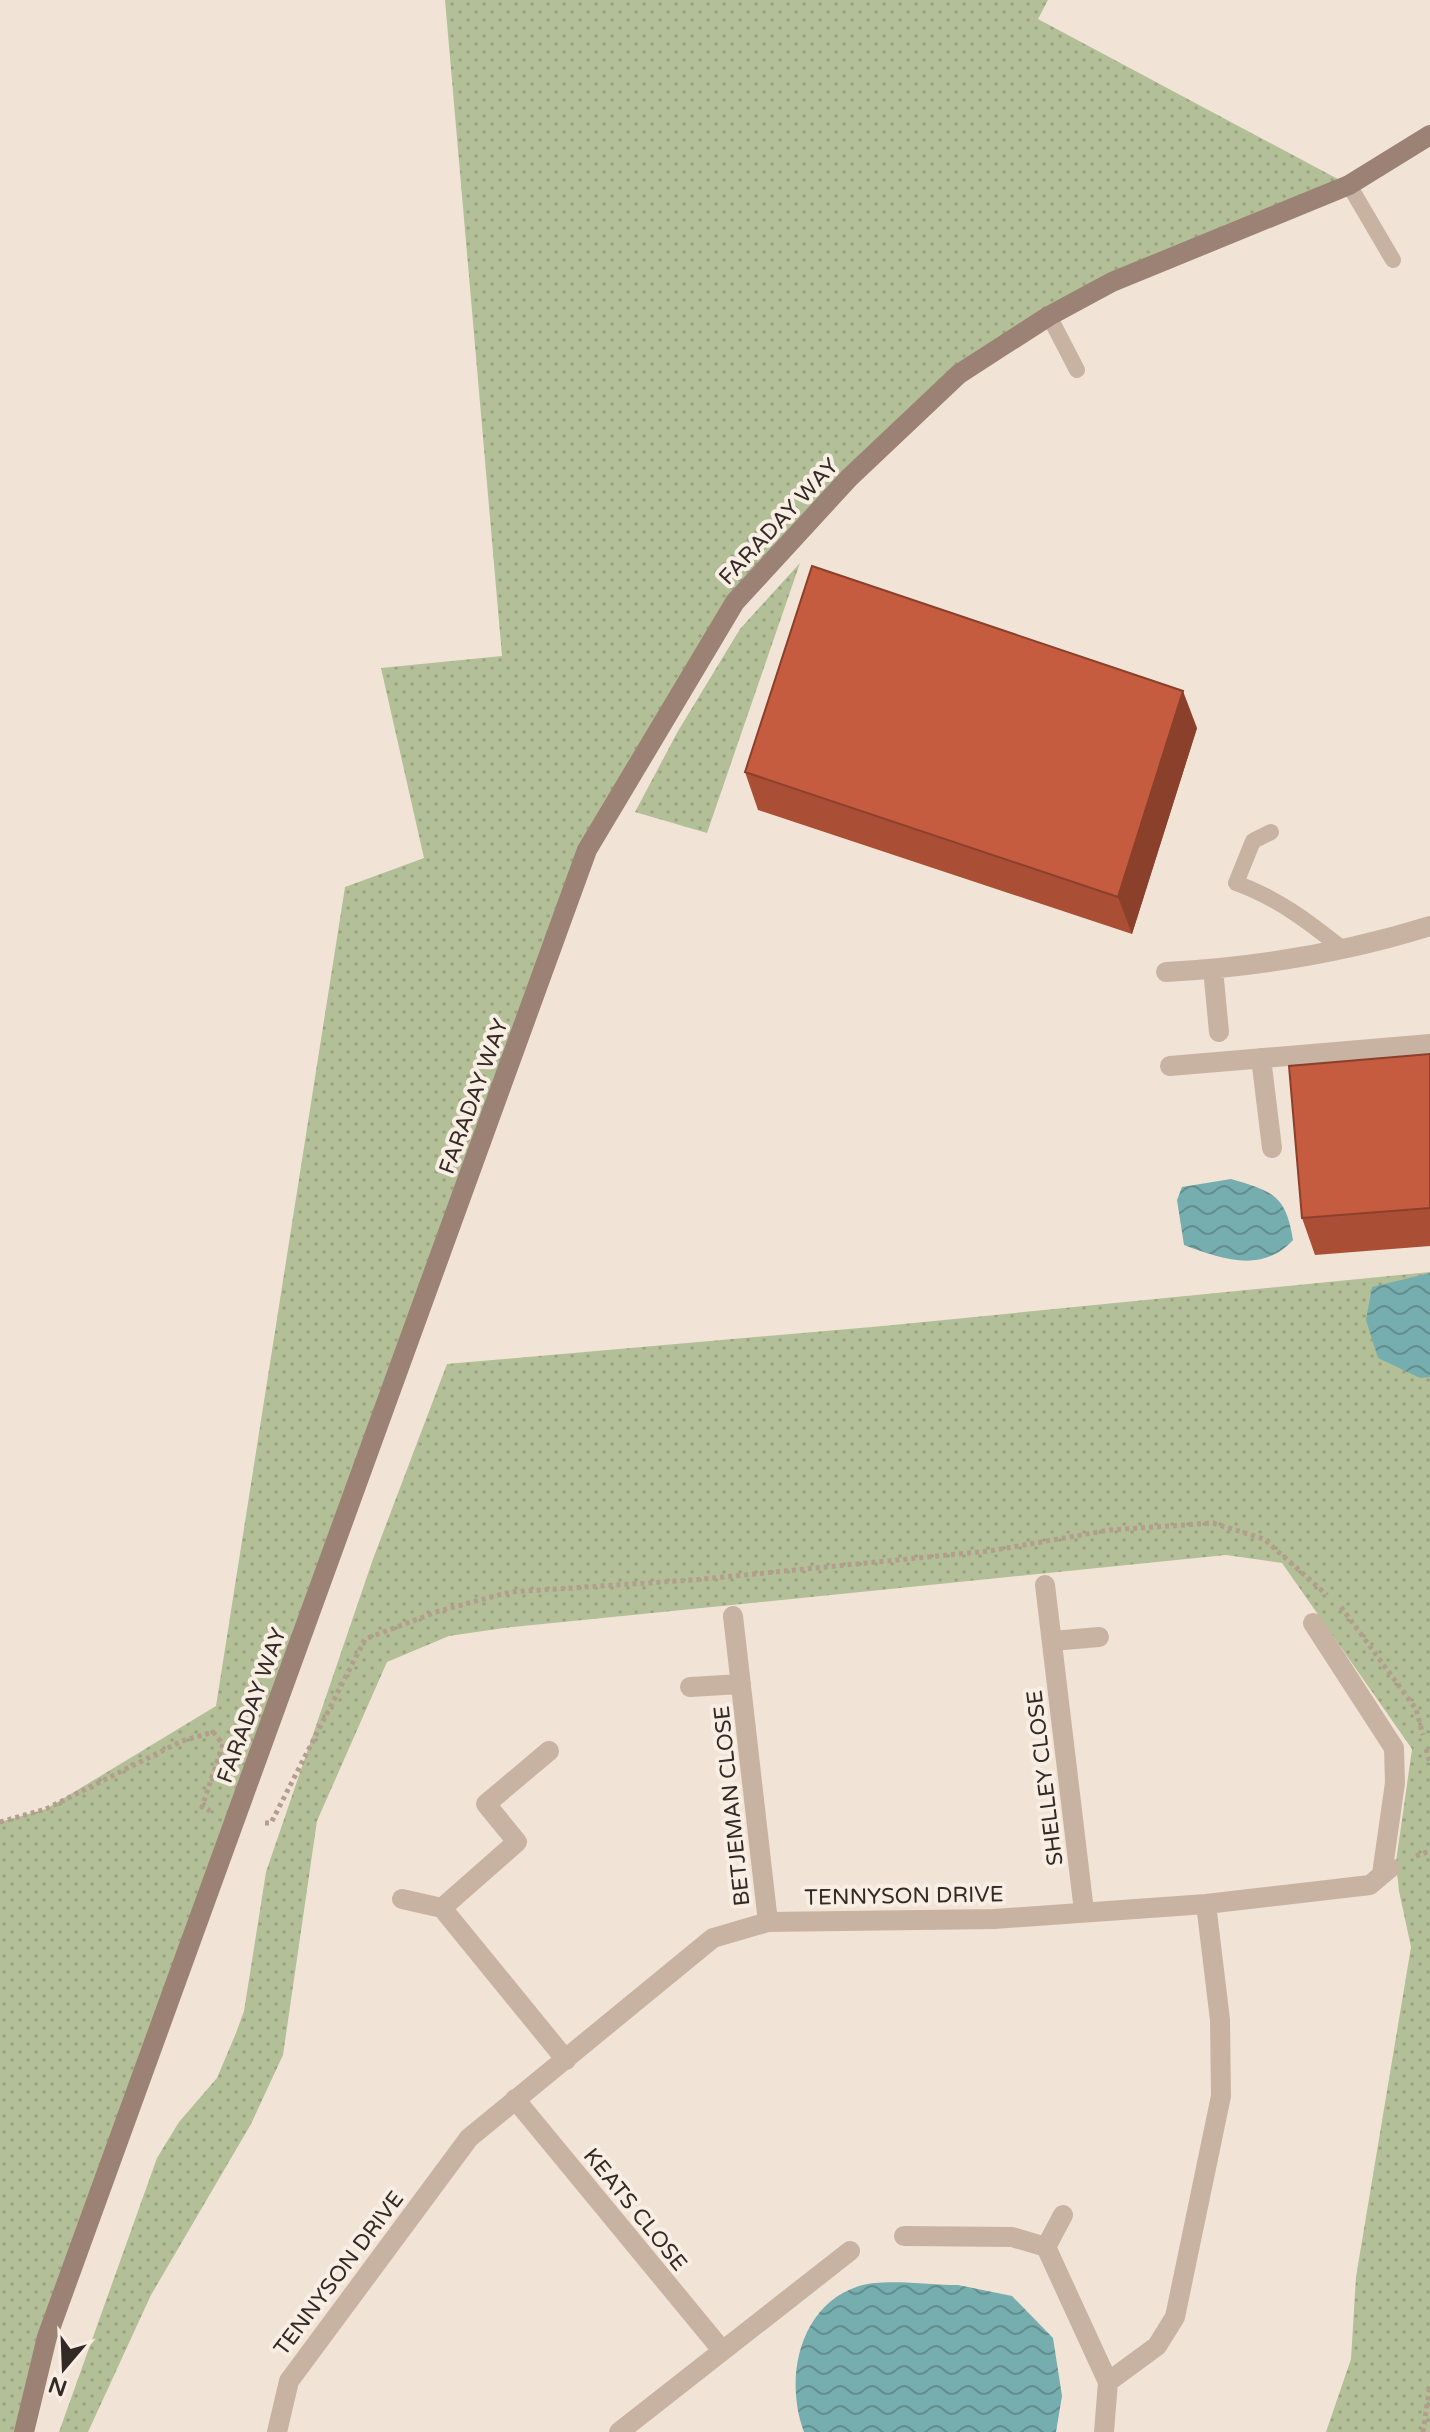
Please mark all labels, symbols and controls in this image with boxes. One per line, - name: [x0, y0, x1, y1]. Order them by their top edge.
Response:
- street label: FARADAY WAY: [714, 453, 844, 590]
- street label: FARADAY WAY: [434, 1015, 514, 1177]
- street label: FARADAY WAY: [212, 1624, 292, 1786]
- street label: SHELLEY CLOSE: [1021, 1689, 1069, 1867]
- street label: BETJEMAN CLOSE: [709, 1704, 755, 1907]
- street label: TENNYSON DRIVE: [804, 1881, 1004, 1911]
- street label: KEATS CLOSE: [578, 2143, 693, 2276]
- street label: TENNYSON DRIVE: [268, 2186, 409, 2361]
- north arrow: [24, 2328, 104, 2408]
- text: N: [45, 2371, 70, 2401]

